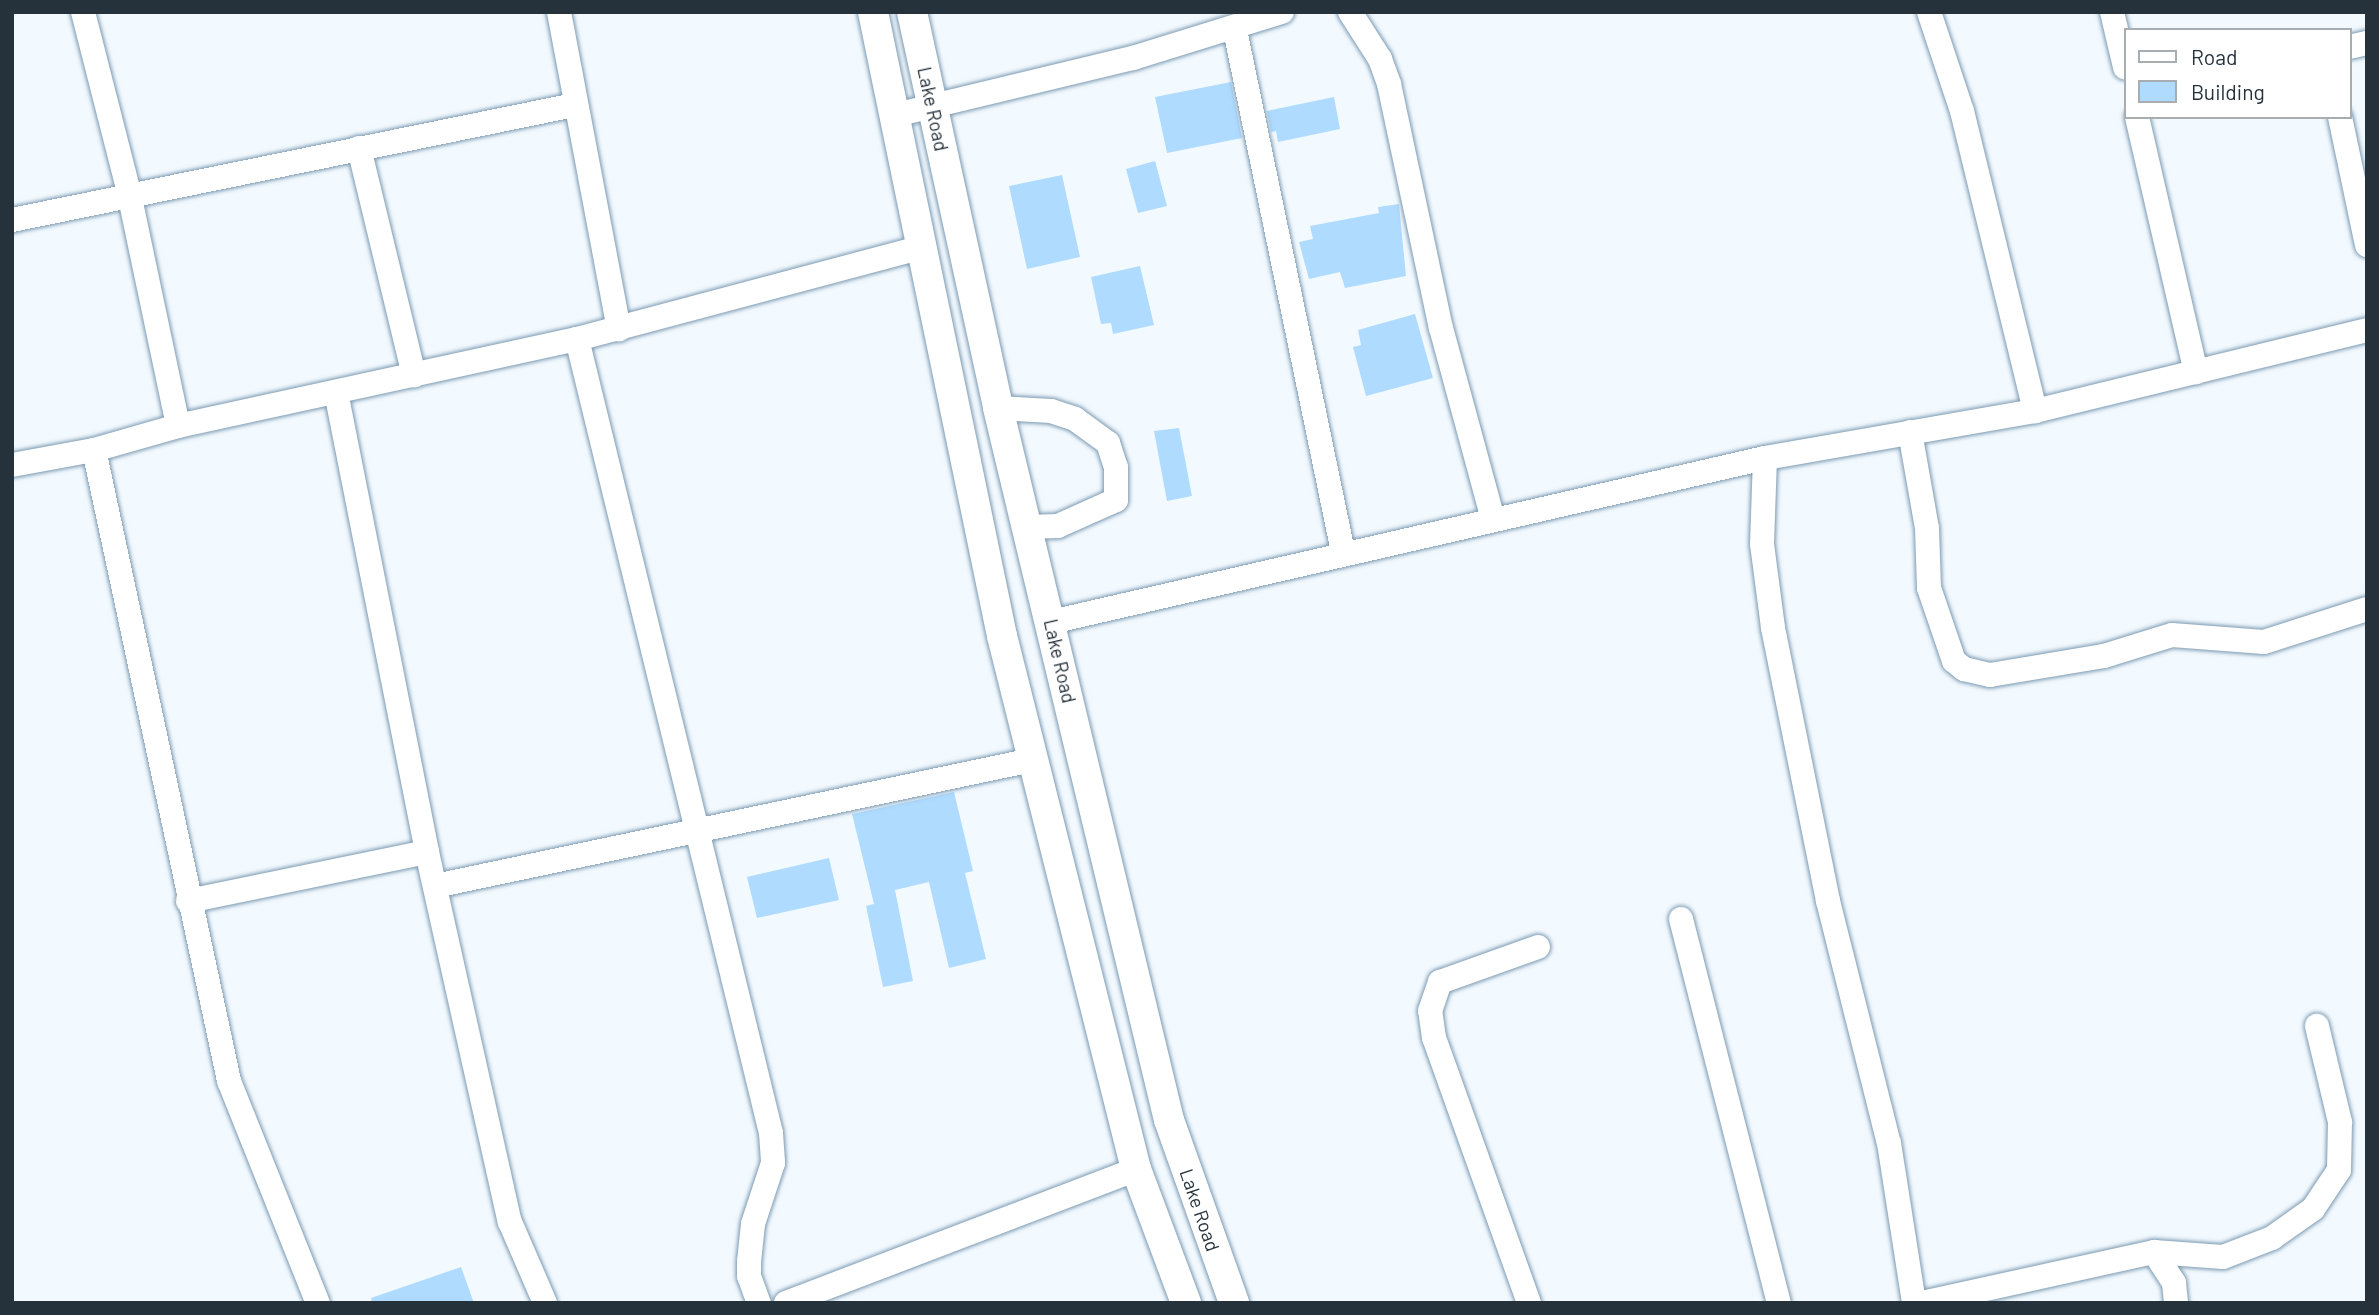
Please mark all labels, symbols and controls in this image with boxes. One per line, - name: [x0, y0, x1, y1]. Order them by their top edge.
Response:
- legend: [2124, 28, 2351, 119]
- text: Road: [2191, 44, 2237, 69]
- street label: Lake Road: [913, 65, 953, 153]
- text: Building: [2191, 79, 2265, 104]
- street label: Lake Road: [1039, 617, 1081, 705]
- street label: Lake Road: [1175, 1166, 1225, 1254]

